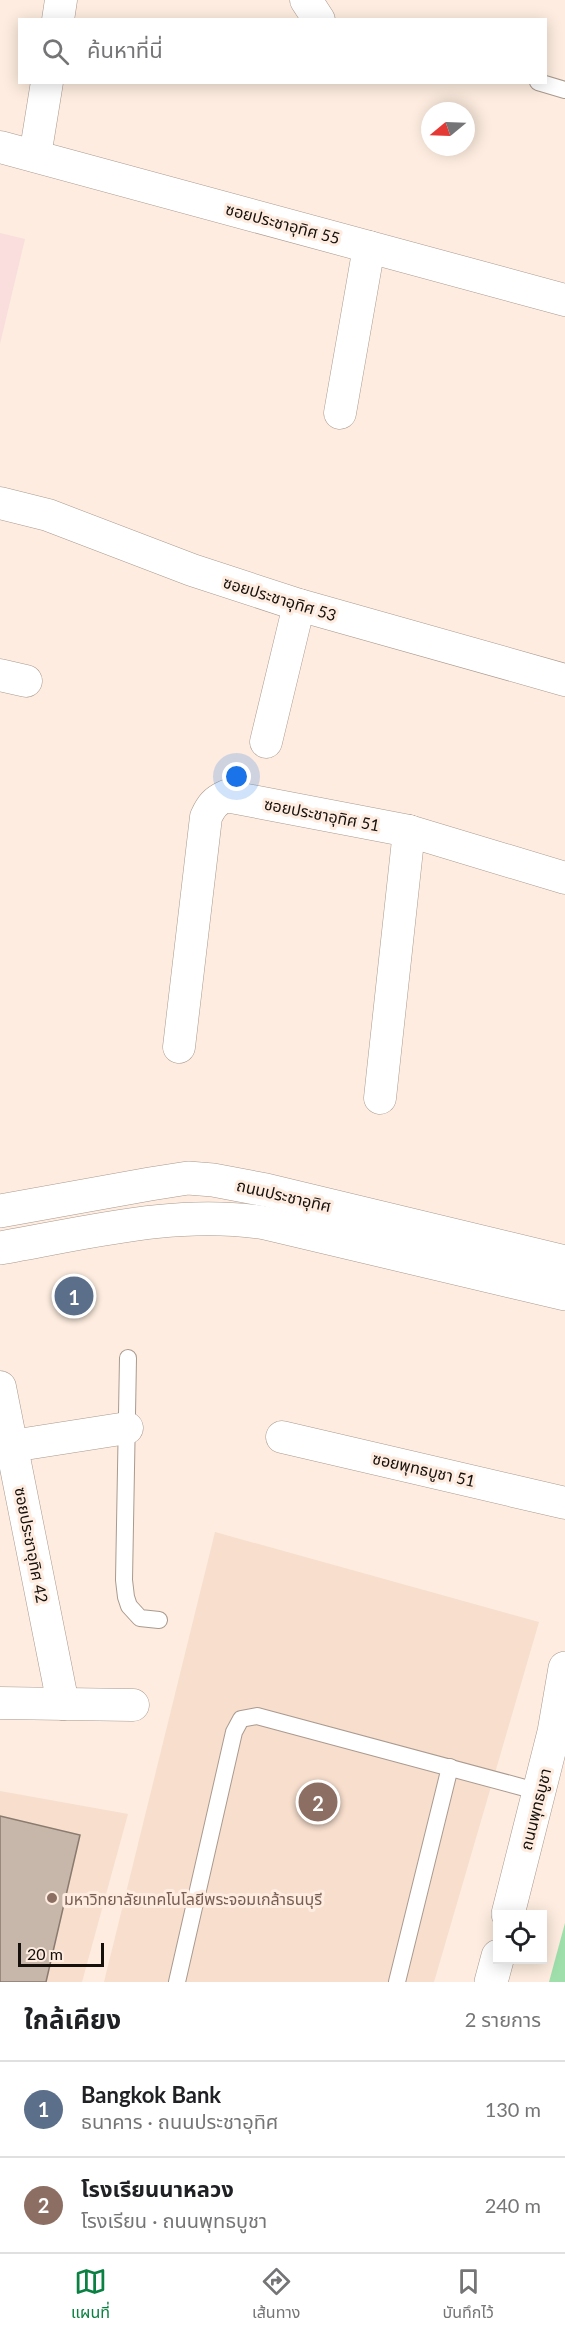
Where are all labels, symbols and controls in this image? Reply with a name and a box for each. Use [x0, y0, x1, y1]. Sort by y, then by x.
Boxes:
search box [18, 18, 547, 84]
icon: search [39, 35, 72, 68]
text: ค้นหาที่นี่ [87, 36, 163, 63]
north arrow [421, 102, 475, 156]
street label: ซอยประชาอุทิศ 55 [224, 199, 342, 248]
street label: ซอยประชาอุทิศ 53 [221, 572, 339, 625]
your location [222, 762, 251, 791]
street label: ซอยประชาอุทิศ 51 [262, 793, 381, 836]
street label: ถนนประชาอุทิศ [235, 1175, 333, 1216]
pin: 1 [54, 1274, 94, 1318]
street label: ซอยพุทธบูชา 51 [371, 1448, 477, 1491]
street label: ซอยประชาอุทิศ 42 [10, 1486, 53, 1605]
street label: ถนนพุทธบูชา [516, 1766, 555, 1852]
pin: 2 [298, 1780, 338, 1824]
place label: มหาวิทยาลัยเทคโนโลยีพระจอมเกล้าธนบุรี [64, 1889, 322, 1909]
marker: มหาวิทยาลัยเทคโนโลยีพระจอมเกล้าธนบุรี [45, 1891, 59, 1905]
map controls [493, 1910, 547, 1964]
button: locate [493, 1910, 547, 1964]
scale bar [18, 1940, 104, 1968]
text: 20 m [27, 1944, 63, 1963]
text: ใกล้เคียง [24, 2003, 121, 2035]
text: 2 รายการ [465, 2007, 541, 2031]
text: Bangkok Bank [81, 2081, 221, 2108]
text: 1 [38, 2097, 49, 2121]
text: 130 m [485, 2097, 541, 2121]
text: ธนาคาร · ถนนประชาอุทิศ [81, 2109, 278, 2133]
text: โรงเรียนนาหลวง [81, 2175, 234, 2202]
text: 2 [38, 2193, 49, 2217]
text: 240 m [485, 2193, 541, 2217]
text: โรงเรียน · ถนนพุทธบูชา [81, 2208, 267, 2232]
tab: แผนที่ [71, 2265, 110, 2325]
tab: เส้นทาง [252, 2265, 300, 2325]
tab: บันทึกไว้ [443, 2265, 494, 2325]

